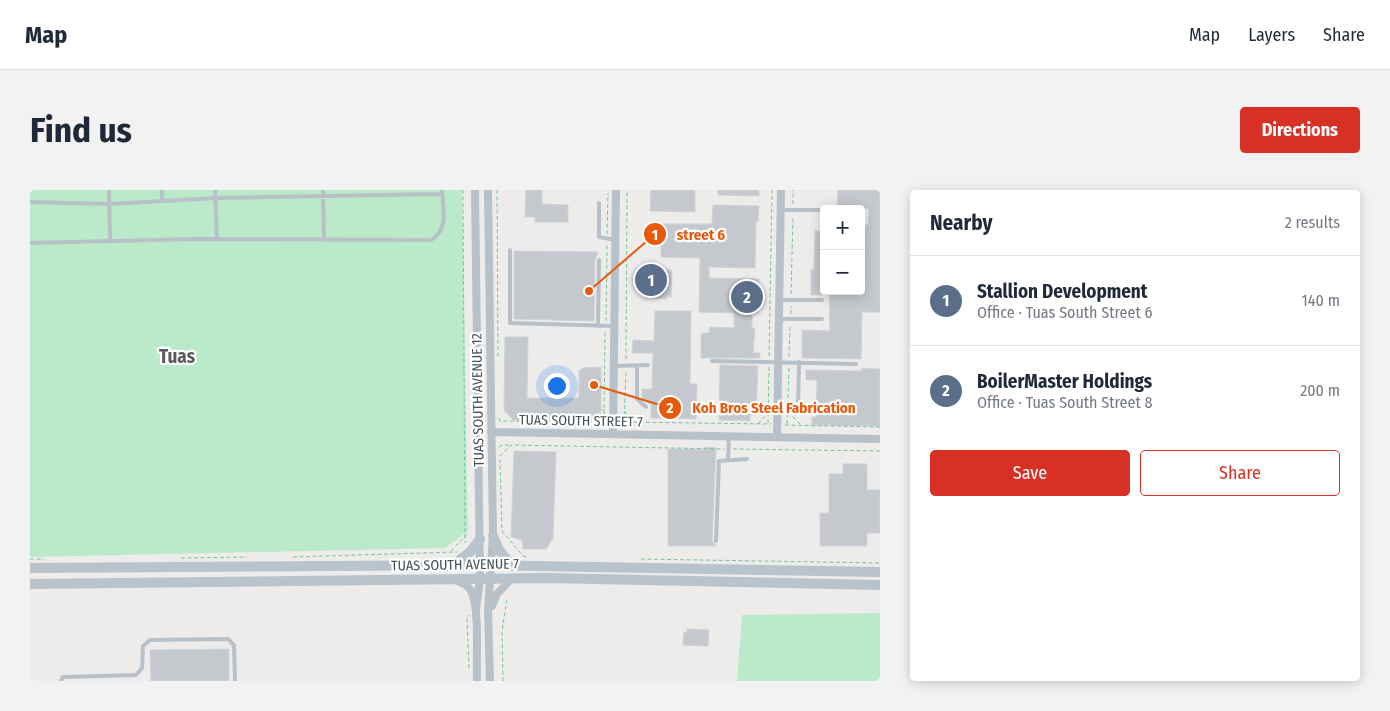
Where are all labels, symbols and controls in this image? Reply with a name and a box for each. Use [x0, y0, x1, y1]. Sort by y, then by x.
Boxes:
text: Map [25, 21, 67, 49]
text: Map [1189, 24, 1220, 46]
text: Layers [1248, 24, 1295, 46]
text: Share [1323, 24, 1365, 46]
button: Directions [1240, 107, 1360, 153]
text: Find us [30, 109, 132, 151]
map controls [820, 205, 865, 295]
button: + [820, 205, 865, 250]
text: Nearby [930, 210, 992, 236]
text: 2 results [1285, 213, 1340, 232]
callout: street 6 [642, 219, 735, 249]
text: 1 [652, 226, 658, 244]
text: street 6 [677, 226, 725, 244]
button: − [820, 250, 865, 295]
pin: 1 [635, 261, 667, 299]
pin: 2 [731, 278, 763, 316]
text: Stallion Development [977, 280, 1148, 303]
text: 1 [943, 291, 949, 310]
text: 140 m [1302, 291, 1340, 310]
text: Office · Tuas South Street 6 [977, 303, 1152, 322]
street label: TUAS SOUTH AVENUE 12 [468, 333, 488, 467]
district label: Tuas [159, 345, 196, 368]
text: BoilerMaster Holdings [977, 370, 1152, 393]
your location [544, 373, 570, 399]
text: 2 [942, 381, 950, 400]
text: 200 m [1300, 381, 1340, 400]
callout: Koh Bros Steel Fabrication [657, 393, 865, 423]
text: Office · Tuas South Street 8 [977, 393, 1152, 412]
text: 2 [666, 399, 674, 417]
text: Koh Bros Steel Fabrication [692, 399, 856, 417]
street label: TUAS SOUTH STREET 7 [519, 411, 643, 431]
button: Save [930, 450, 1130, 496]
button: Share [1140, 450, 1340, 496]
street label: TUAS SOUTH AVENUE 7 [391, 555, 519, 575]

